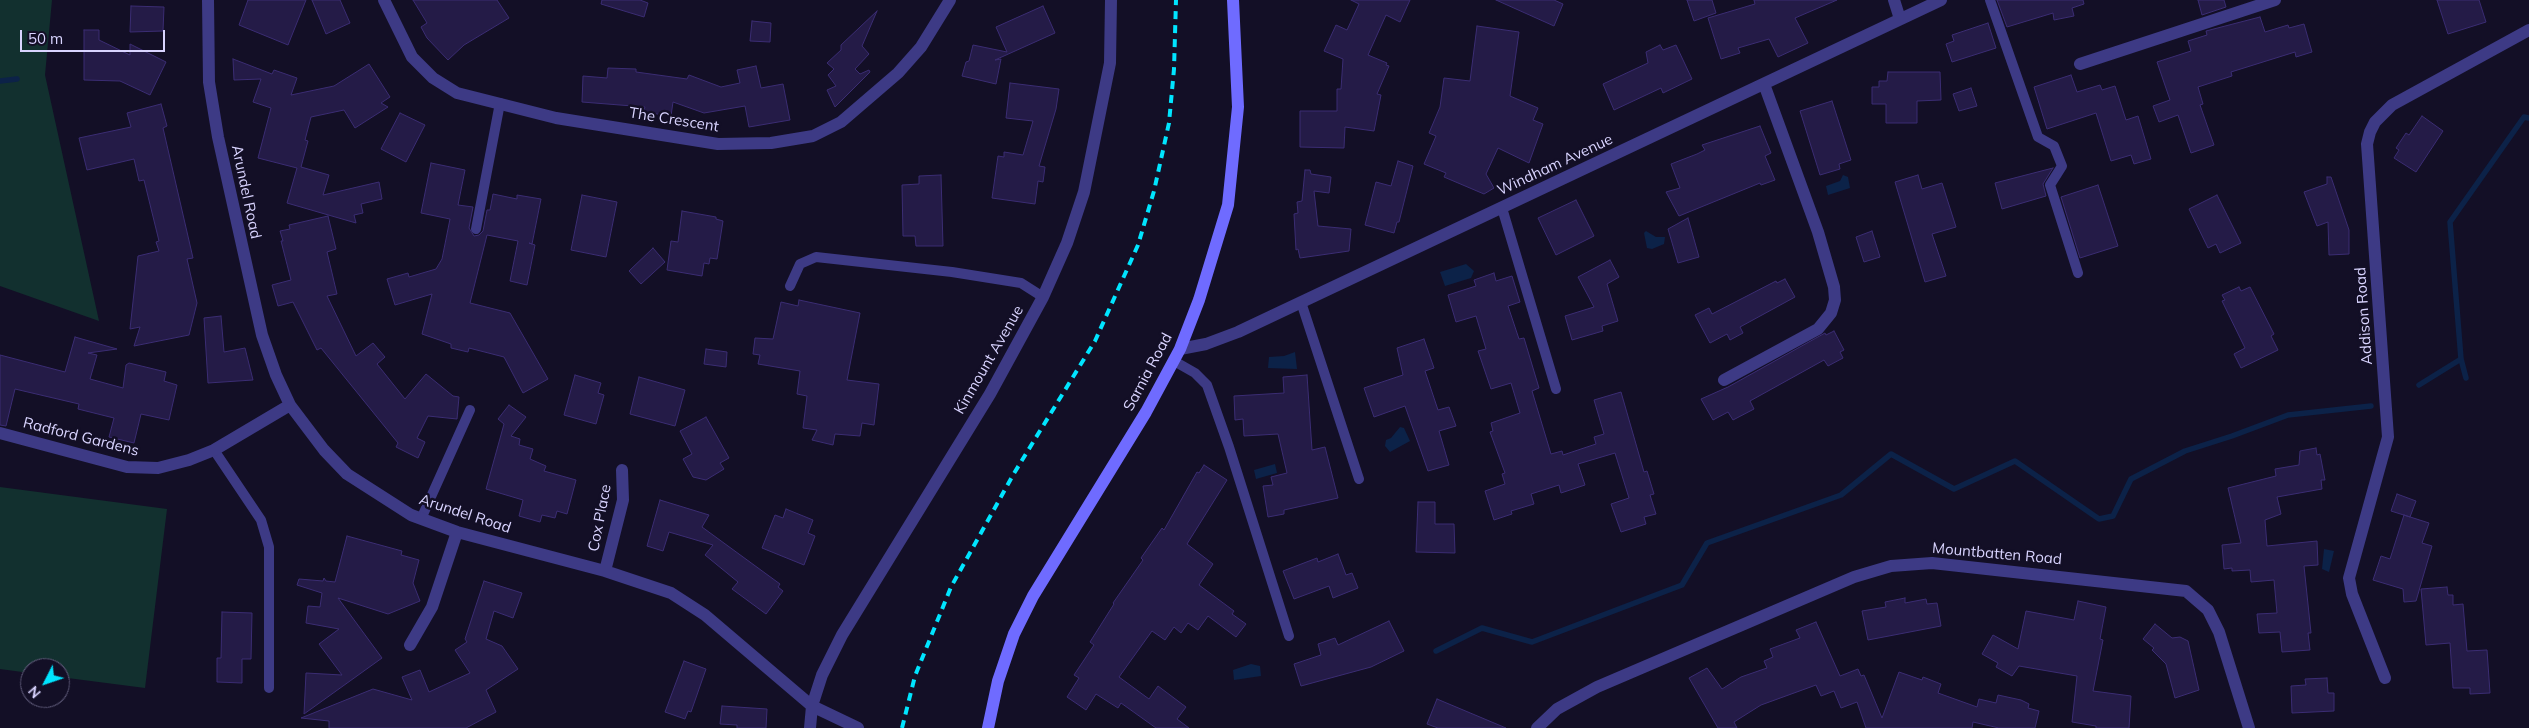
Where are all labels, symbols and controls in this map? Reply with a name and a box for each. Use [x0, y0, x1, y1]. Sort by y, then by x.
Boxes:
scale bar [22, 20, 168, 52]
text: 50 m [28, 29, 63, 48]
street label: The Crescent [628, 104, 720, 136]
street label: Windham Avenue [1494, 130, 1616, 200]
street label: Arundel Road [227, 144, 265, 240]
street label: Addison Road [2352, 266, 2376, 366]
street label: Kinmount Avenue [951, 302, 1027, 418]
street label: Sarnia Road [1120, 330, 1176, 414]
street label: Radford Gardens [21, 414, 141, 460]
street label: Cox Place [585, 483, 615, 553]
street label: Arundel Road [417, 491, 513, 537]
street label: Mountbatten Road [1931, 539, 2063, 569]
north arrow [20, 658, 70, 708]
text: N [24, 682, 45, 702]

